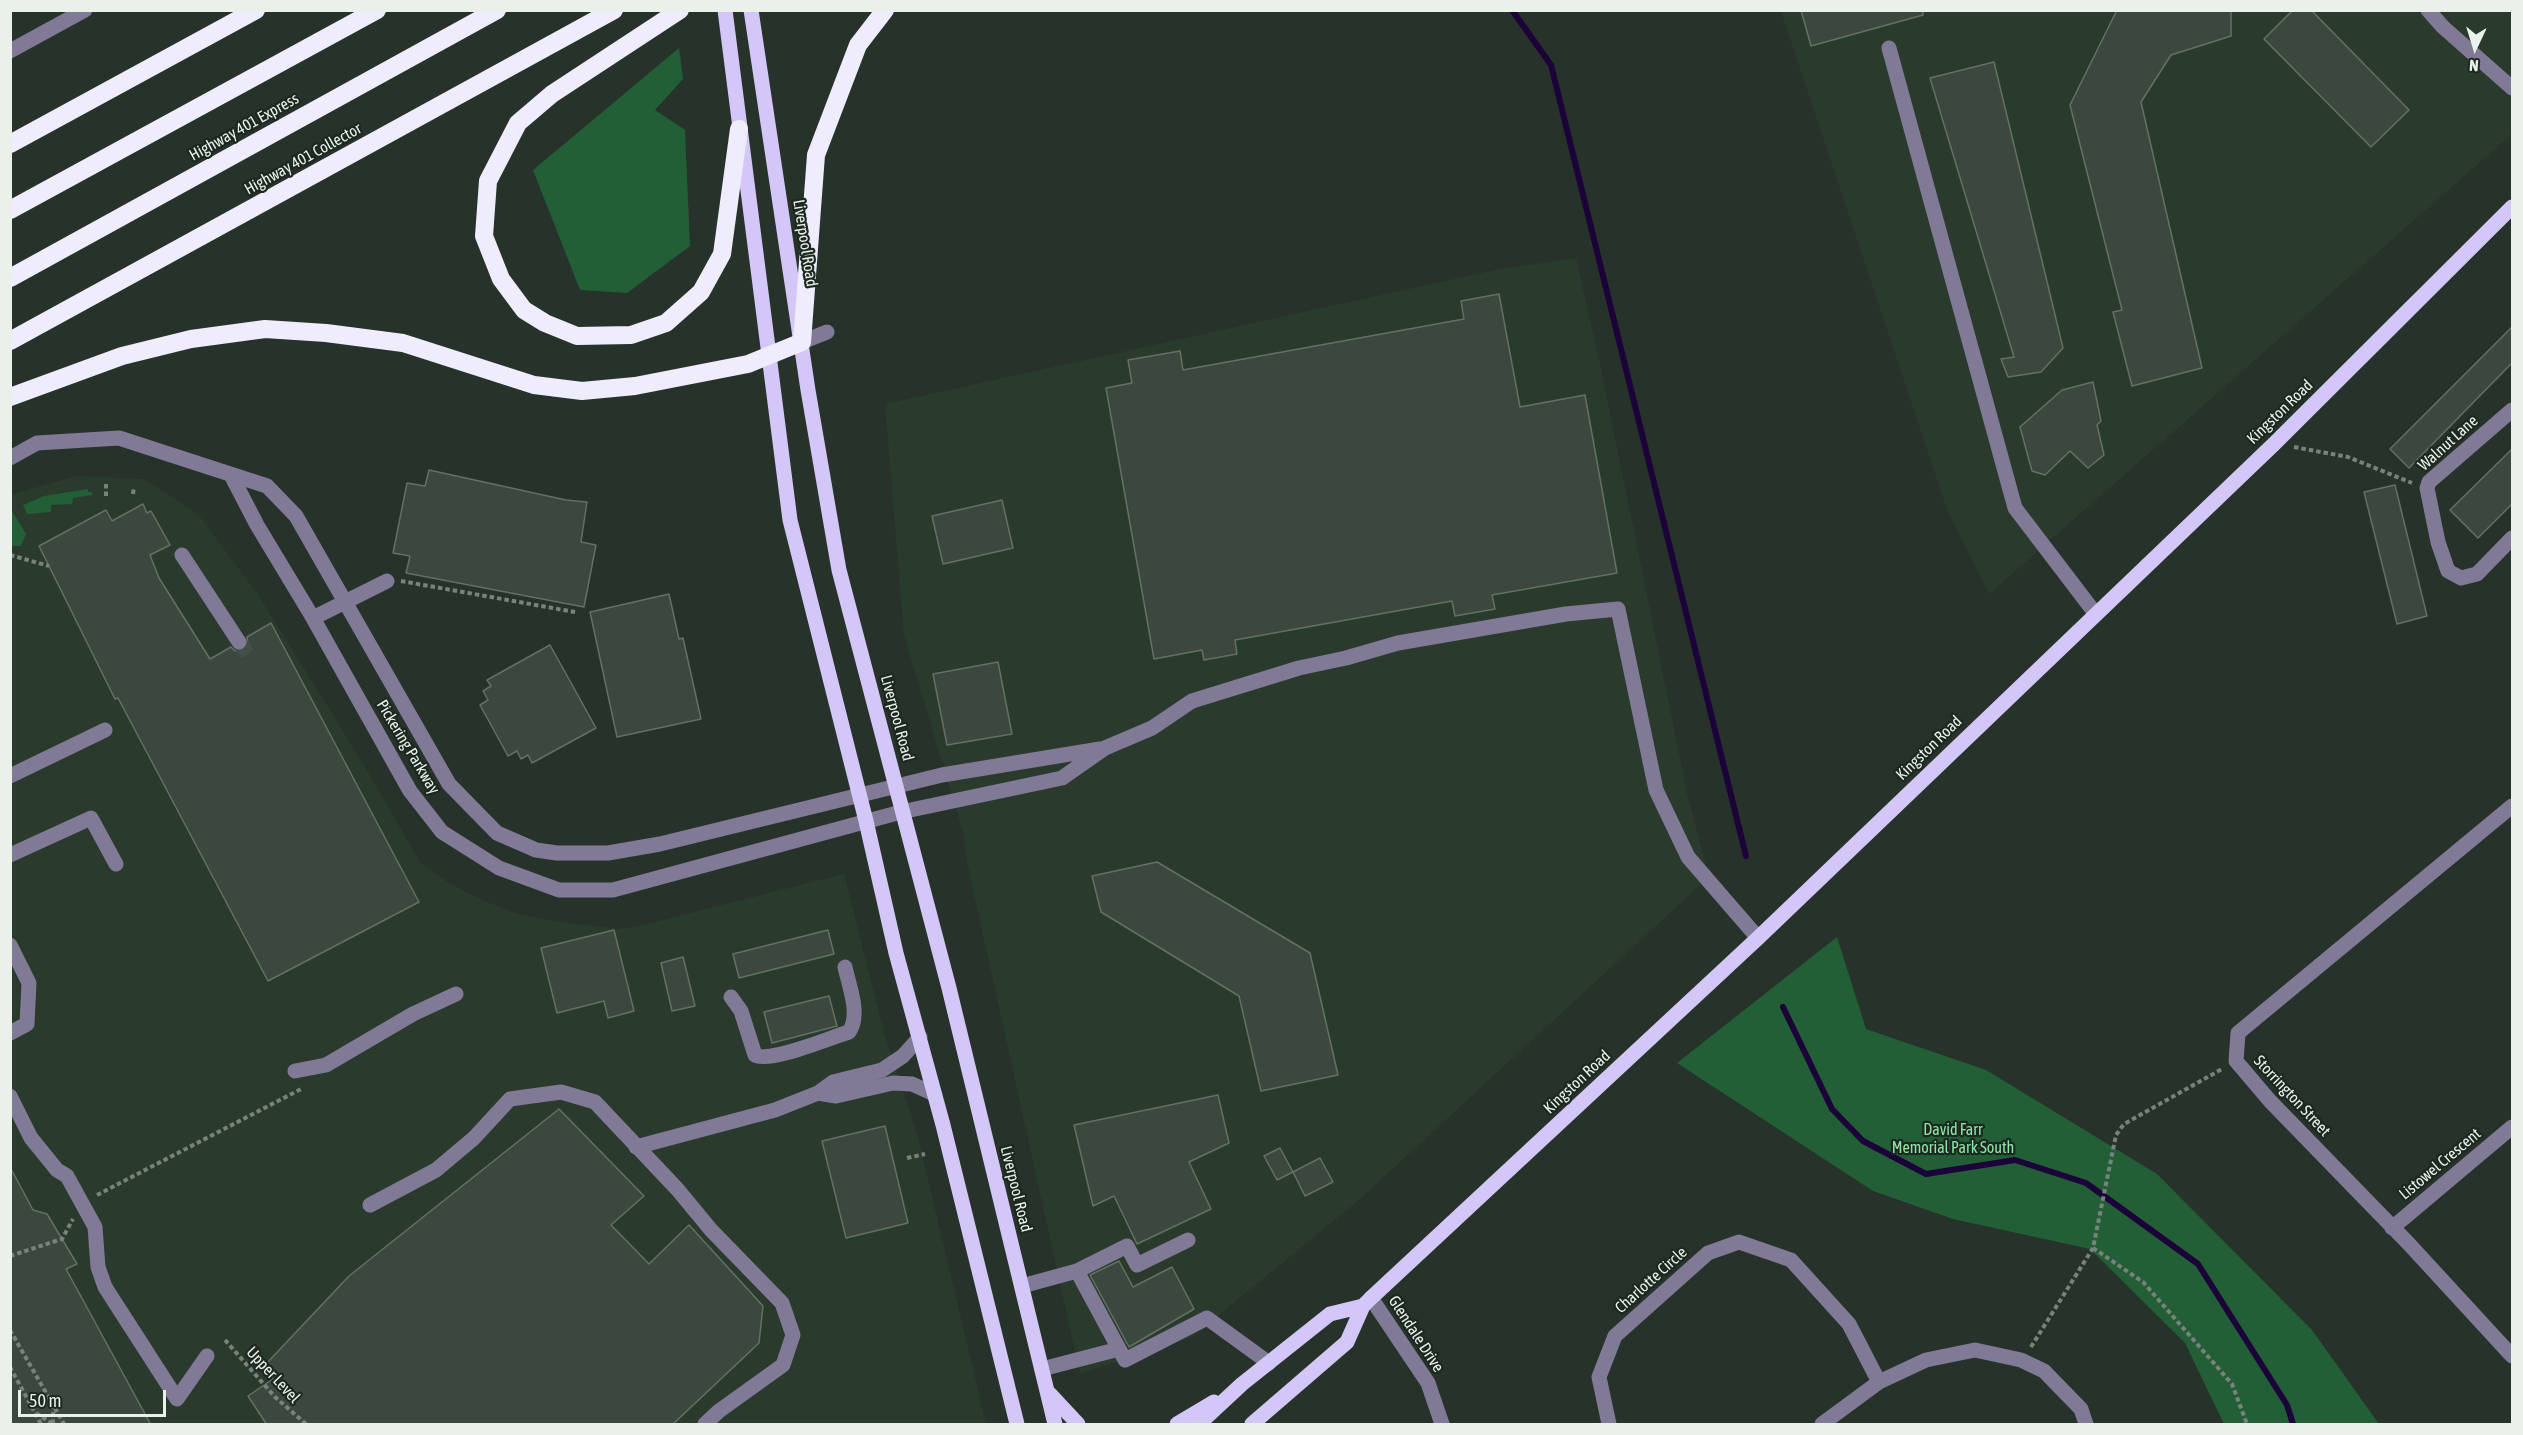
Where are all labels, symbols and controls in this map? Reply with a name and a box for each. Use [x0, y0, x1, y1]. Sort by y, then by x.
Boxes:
north arrow [2445, 18, 2505, 78]
text: N [2468, 57, 2479, 75]
street label: Highway 401 Express [186, 89, 302, 165]
street label: Highway 401 Collector [241, 119, 365, 199]
street label: Liverpool Road [789, 198, 821, 288]
street label: Kingston Road [2243, 376, 2317, 448]
street label: Walnut Lane [2414, 411, 2482, 475]
street label: Liverpool Road [876, 673, 918, 763]
street label: Pickering Parkway [372, 696, 444, 798]
street label: Kingston Road [1892, 712, 1966, 784]
street label: Kingston Road [1540, 1046, 1614, 1118]
street label: Storrington Street [2250, 1052, 2334, 1140]
park label: David Farr Memorial Park South [1892, 1120, 2014, 1158]
street label: Listowel Crescent [2395, 1124, 2485, 1204]
street label: Liverpool Road [996, 1144, 1036, 1234]
street label: Charlotte Circle [1611, 1243, 1691, 1317]
street label: Glendale Drive [1384, 1292, 1448, 1376]
street label: Upper Level [242, 1343, 304, 1407]
scale bar [21, 1378, 170, 1416]
text: 50 m [29, 1390, 61, 1411]

